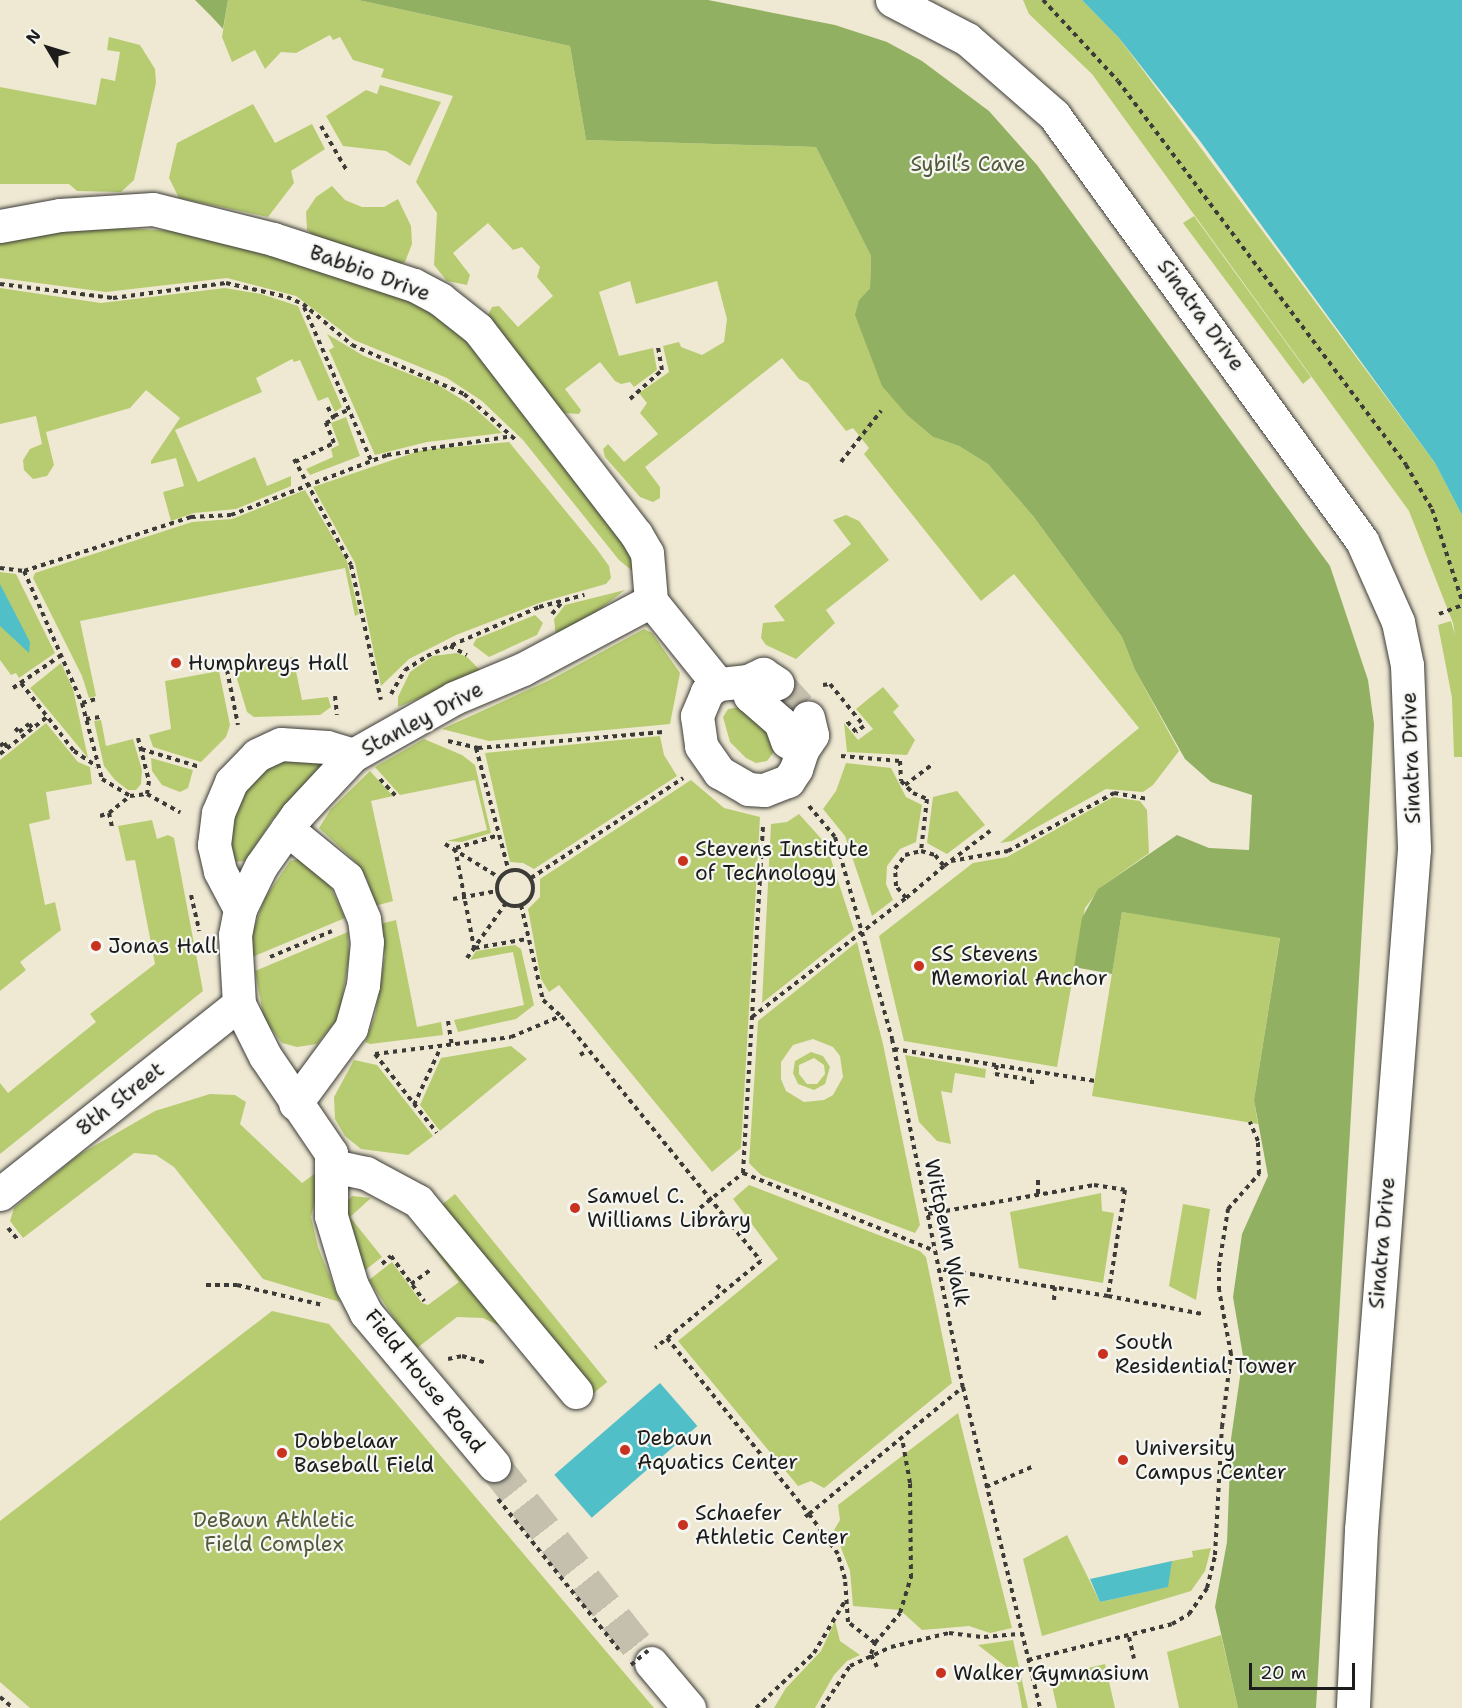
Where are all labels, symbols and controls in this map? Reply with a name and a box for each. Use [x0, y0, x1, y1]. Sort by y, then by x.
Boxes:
north arrow [18, 18, 78, 78]
text: N [21, 25, 46, 48]
park label: Sybil’s Cave [910, 151, 1026, 177]
street label: Babbio Drive [306, 240, 434, 306]
street label: Sinatra Drive [1152, 254, 1250, 376]
place label: Humphreys Hall [188, 650, 348, 676]
marker: Humphreys Hall [169, 656, 183, 670]
street label: Stanley Drive [357, 676, 487, 762]
street label: Sinatra Drive [1396, 692, 1426, 824]
place label: Stevens Institute of Technology [695, 836, 869, 886]
marker: Stevens Institute of Technology [676, 854, 690, 868]
place label: Jonas Hall [108, 933, 217, 959]
marker: Jonas Hall [89, 939, 103, 953]
place label: SS Stevens Memorial Anchor [931, 941, 1108, 991]
marker: SS Stevens Memorial Anchor [912, 959, 926, 973]
street label: 8th Street [71, 1057, 169, 1141]
street label: Wittpenn Walk [919, 1157, 975, 1309]
street label: Sinatra Drive [1364, 1176, 1400, 1310]
place label: Samuel C. Williams Library [587, 1183, 751, 1233]
marker: Samuel C. Williams Library [568, 1201, 582, 1215]
street label: Field House Road [360, 1304, 490, 1458]
place label: South Residential Tower [1115, 1329, 1297, 1379]
marker: South Residential Tower [1096, 1347, 1110, 1361]
place label: Debaun Aquatics Center [637, 1425, 798, 1475]
place label: Dobbelaar Baseball Field [294, 1428, 434, 1478]
place label: University Campus Center [1135, 1435, 1287, 1485]
marker: Debaun Aquatics Center [618, 1443, 632, 1457]
marker: Dobbelaar Baseball Field [275, 1446, 289, 1460]
marker: University Campus Center [1116, 1453, 1130, 1467]
place label: Schaefer Athletic Center [695, 1500, 849, 1550]
park label: DeBaun Athletic Field Complex [193, 1507, 355, 1557]
marker: Schaefer Athletic Center [676, 1518, 690, 1532]
scale bar [1252, 1651, 1358, 1689]
place label: Walker Gymnasium [953, 1660, 1149, 1686]
text: 20 m [1260, 1661, 1306, 1685]
marker: Walker Gymnasium [934, 1666, 948, 1680]

